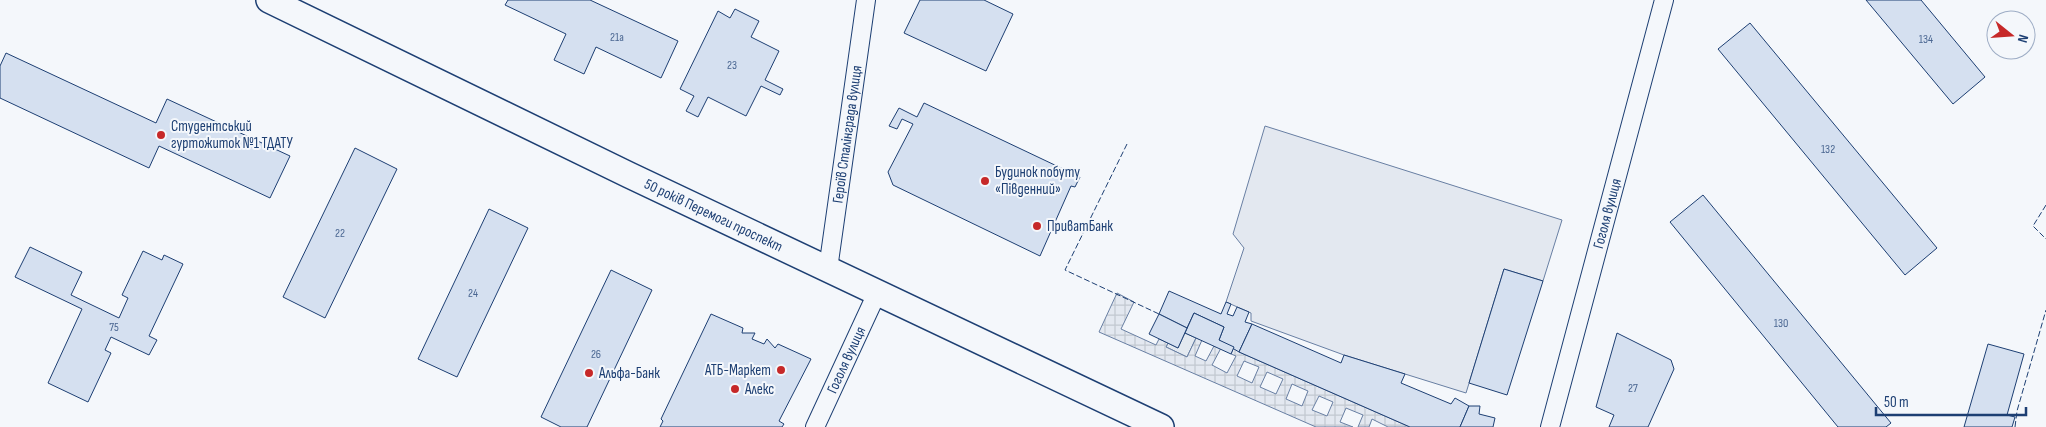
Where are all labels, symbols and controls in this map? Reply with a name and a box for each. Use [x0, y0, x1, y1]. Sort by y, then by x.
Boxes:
north arrow [1986, 10, 2036, 60]
house number: 21а [610, 30, 624, 45]
house number: 134 [1919, 32, 1933, 47]
text: N [2014, 33, 2032, 45]
house number: 23 [727, 58, 737, 73]
street label: Героїв Сталінграда вулиця [828, 64, 867, 205]
place label: Студентський гуртожиток №1 ТДАТУ [171, 117, 293, 153]
marker: Студентський гуртожиток №1 ТДАТУ [155, 129, 167, 141]
house number: 132 [1821, 142, 1835, 157]
place label: Будинок побуту «Південний» [995, 163, 1080, 199]
street label: 50 років Перемоги проспект [641, 175, 786, 256]
marker: Будинок побуту «Південний» [979, 175, 991, 187]
street label: Гоголя вулиця [1589, 176, 1626, 251]
place label: ПриватБанк [1047, 217, 1113, 236]
marker: ПриватБанк [1031, 220, 1043, 232]
house number: 22 [335, 226, 345, 241]
house number: 24 [468, 286, 478, 301]
house number: 130 [1774, 316, 1788, 331]
house number: 75 [109, 320, 119, 335]
street label: Гоголя вулиця [823, 323, 870, 397]
house number: 26 [591, 347, 601, 362]
place label: АТБ-Маркет [704, 361, 771, 380]
place label: Альфа-Банк [598, 364, 660, 383]
marker: АТБ-Маркет [775, 364, 787, 376]
marker: Альфа-Банк [583, 367, 595, 379]
place label: Алекс [744, 380, 774, 399]
house number: 27 [1628, 381, 1638, 396]
marker: Алекс [729, 383, 741, 395]
scale bar [1876, 384, 2026, 416]
text: 50 m [1884, 393, 1909, 412]

